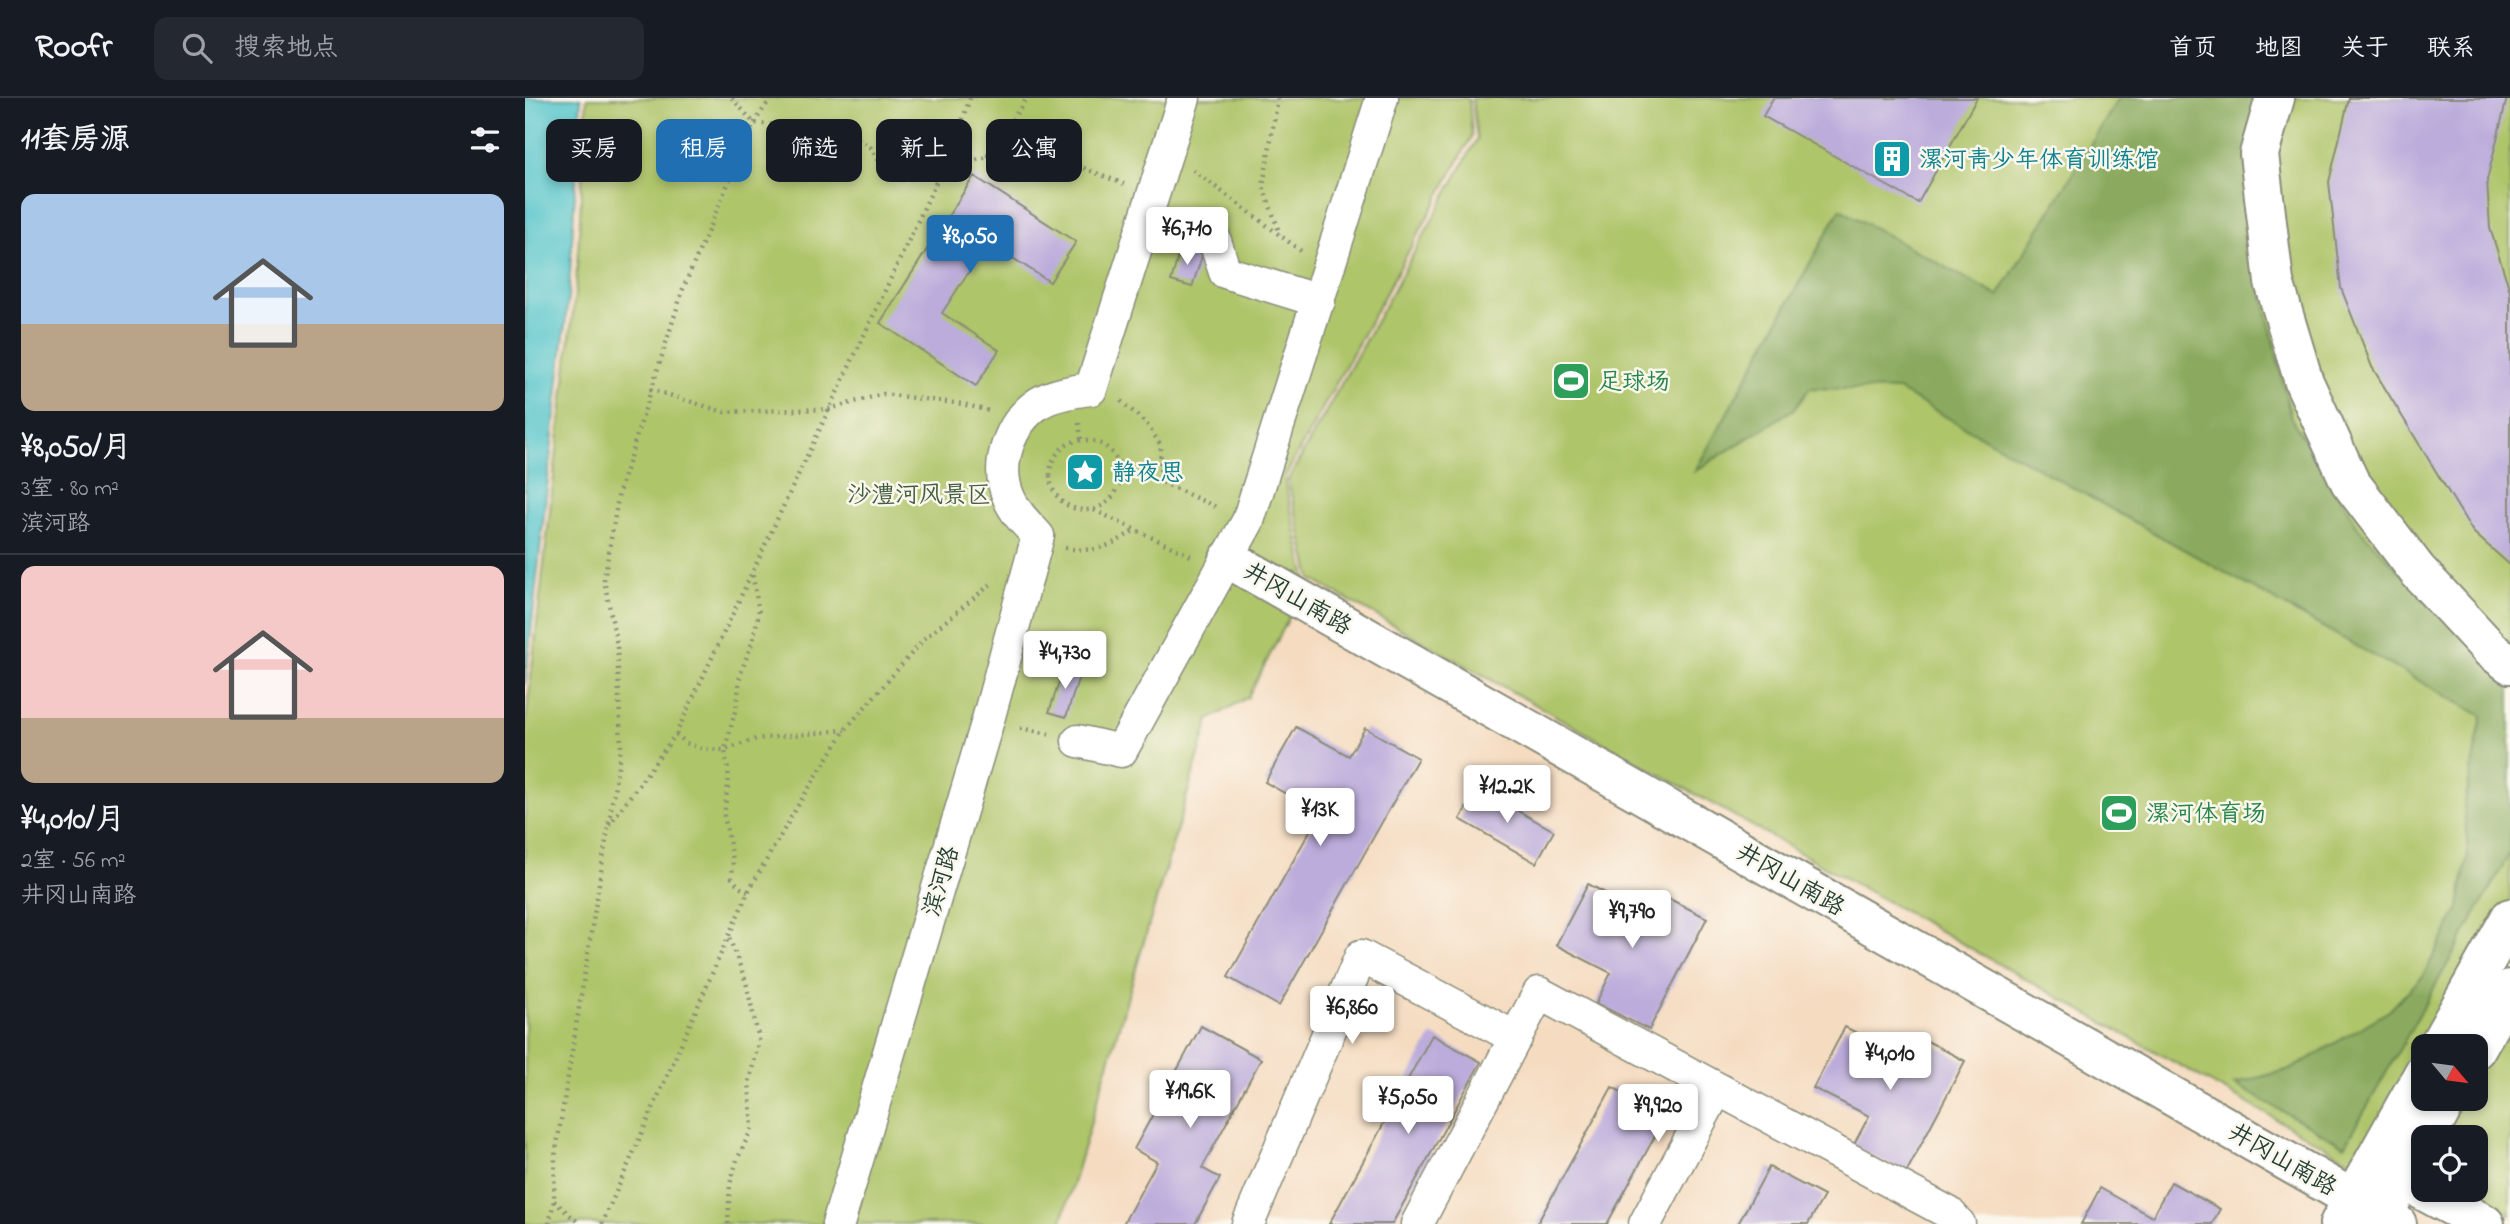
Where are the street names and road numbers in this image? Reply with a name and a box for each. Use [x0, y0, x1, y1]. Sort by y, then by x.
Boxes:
street label: 井冈山南路 [1236, 555, 1357, 645]
street label: 井冈山南路 [1729, 836, 1850, 926]
street label: 滨河路 [915, 842, 970, 921]
street label: 井冈山南路 [2221, 1116, 2342, 1206]

